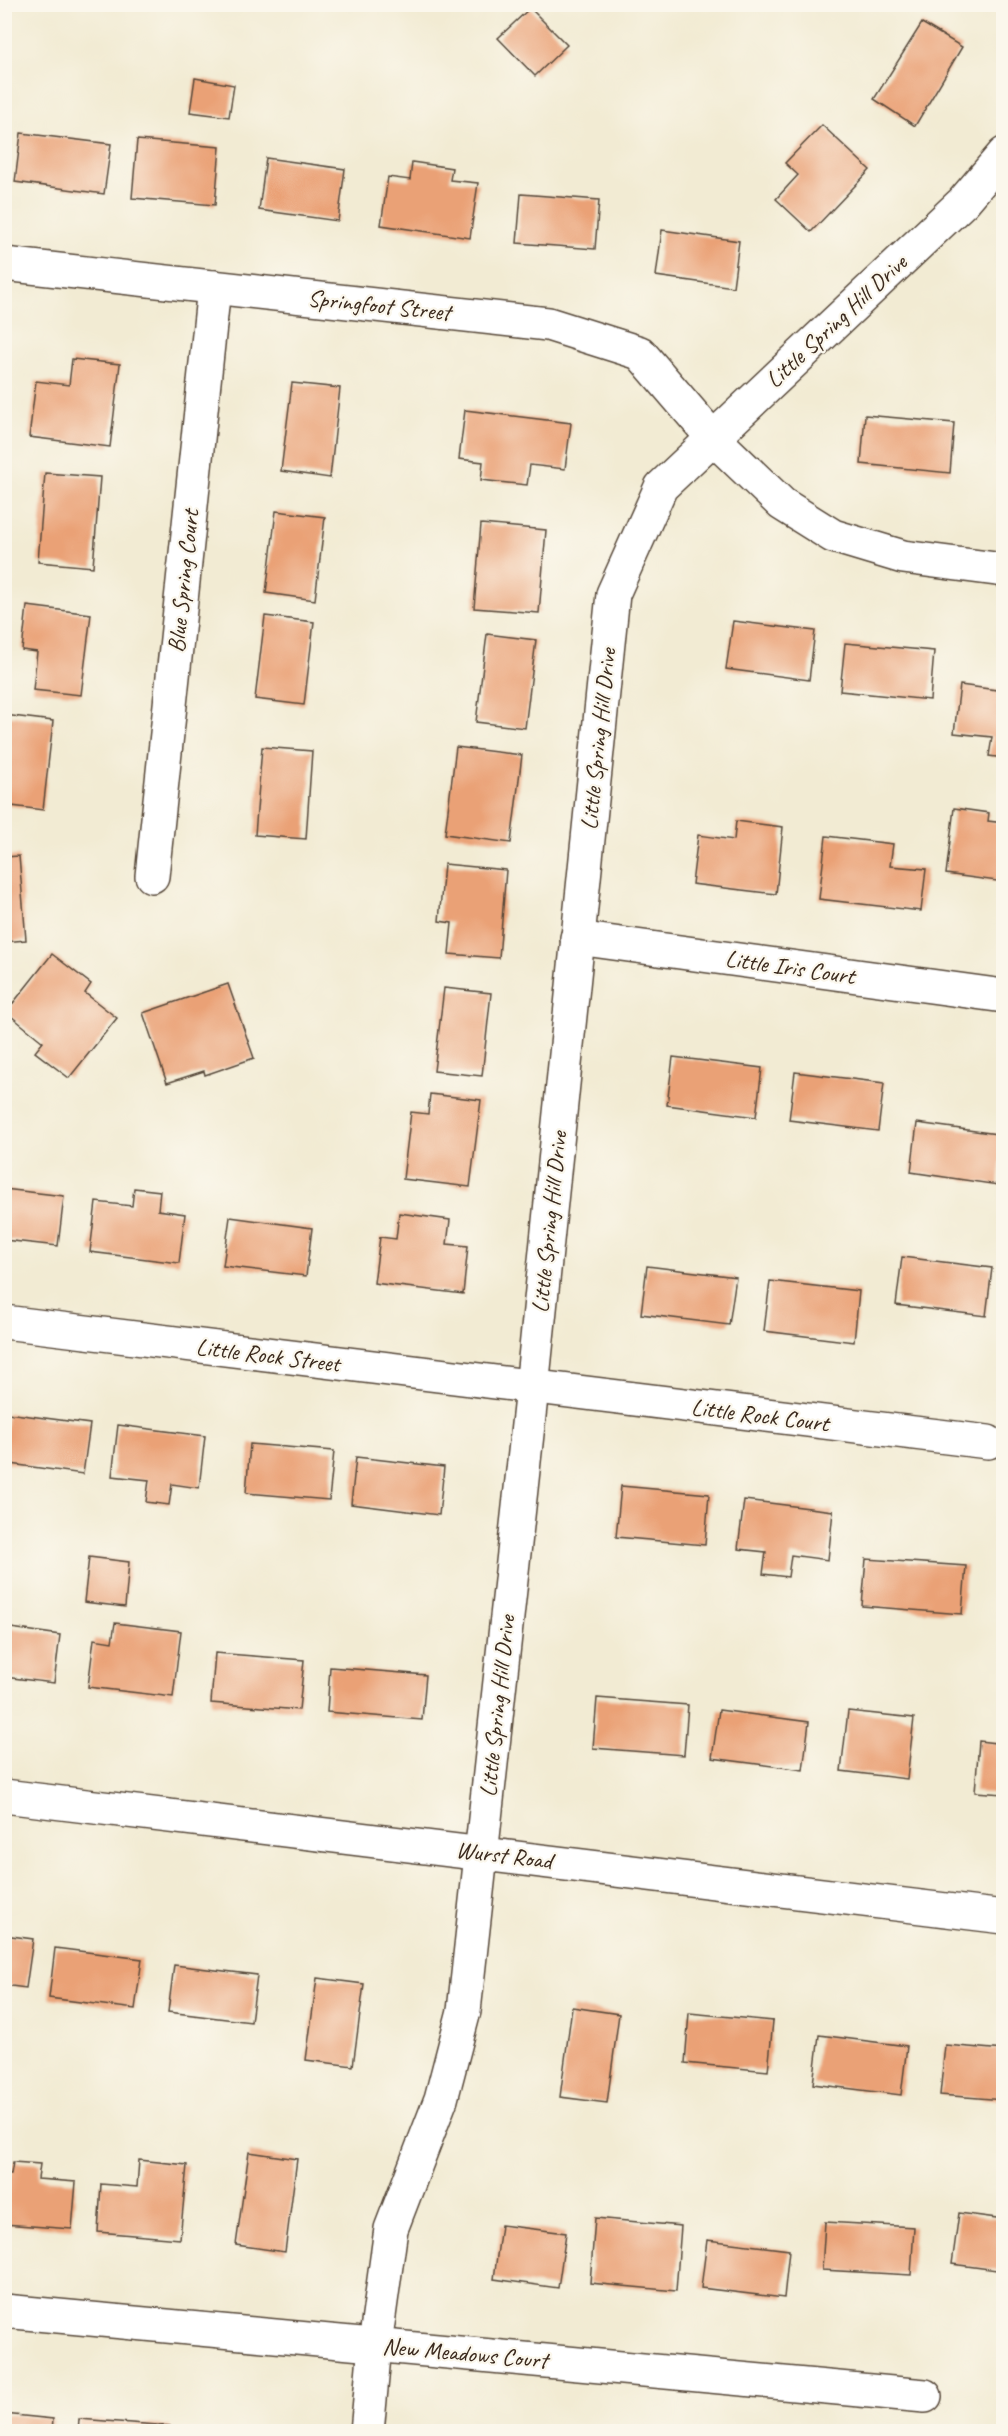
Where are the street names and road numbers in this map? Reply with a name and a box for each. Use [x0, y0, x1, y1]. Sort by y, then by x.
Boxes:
street label: Little Spring Hill Drive [759, 246, 915, 394]
street label: Springfoot Street [306, 283, 455, 328]
street label: Blue Spring Court [161, 506, 206, 654]
street label: Little Spring Hill Drive [574, 645, 623, 831]
street label: Little Iris Court [723, 943, 859, 991]
street label: Little Spring Hill Drive [525, 1128, 574, 1314]
street label: Little Rock Street [194, 1331, 344, 1379]
street label: Little Rock Court [690, 1392, 832, 1439]
street label: Little Spring Hill Drive [473, 1612, 522, 1798]
street label: Wurst Road [454, 1834, 557, 1876]
street label: New Meadows Court [381, 2331, 552, 2375]

